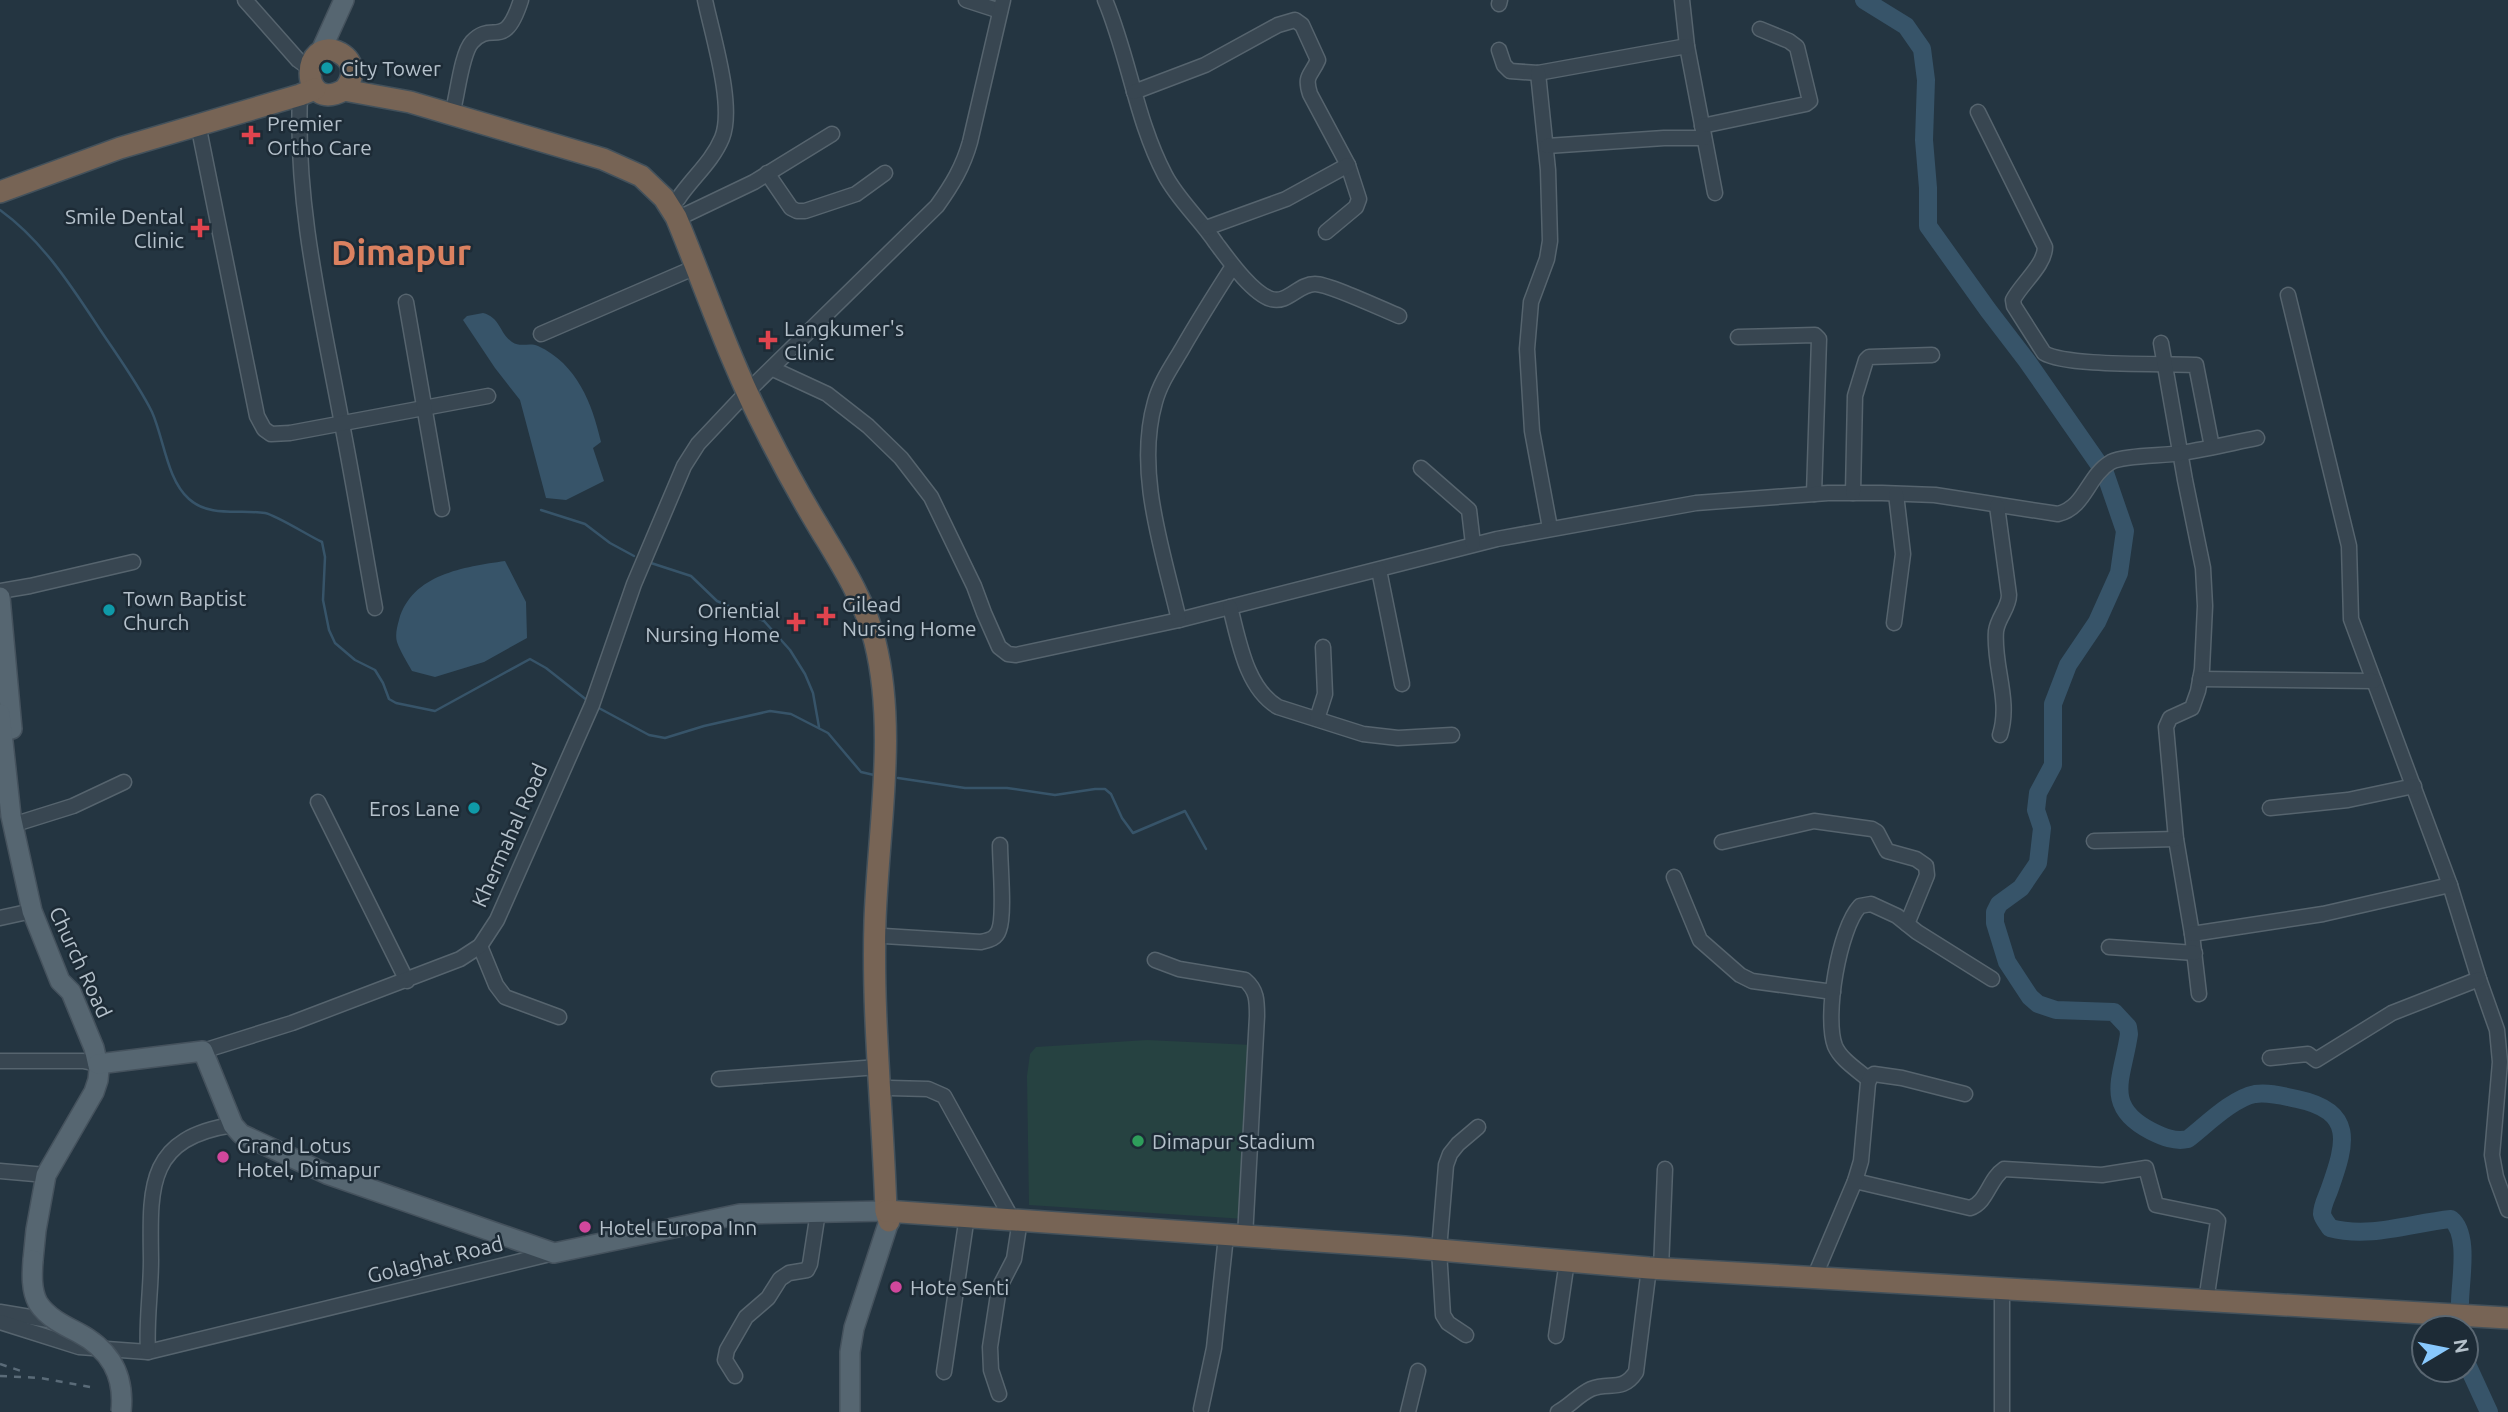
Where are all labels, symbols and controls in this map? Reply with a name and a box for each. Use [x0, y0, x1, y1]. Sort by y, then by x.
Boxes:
place label: City Tower [341, 56, 441, 80]
marker: City Tower [319, 60, 335, 76]
place label: Premier Ortho Care [267, 111, 372, 159]
marker: Premier Ortho Care [241, 125, 261, 145]
place label: Smile Dental Clinic [65, 204, 184, 252]
marker: Smile Dental Clinic [190, 218, 210, 238]
district label: Dimapur [331, 232, 472, 272]
place label: Langkumer's Clinic [784, 316, 904, 364]
marker: Langkumer's Clinic [758, 330, 778, 350]
place label: Town Baptist Church [123, 586, 246, 634]
place label: Gilead Nursing Home [842, 592, 977, 640]
place label: Oriential Nursing Home [645, 598, 780, 646]
marker: Town Baptist Church [101, 602, 117, 618]
marker: Gilead Nursing Home [816, 606, 836, 626]
marker: Oriential Nursing Home [786, 612, 806, 632]
street label: Khermahal Road [467, 759, 551, 911]
place label: Eros Lane [369, 796, 460, 820]
marker: Eros Lane [466, 800, 482, 816]
street label: Church Road [45, 903, 117, 1021]
place label: Dimapur Stadium [1152, 1129, 1315, 1153]
place label: Grand Lotus Hotel, Dimapur [237, 1133, 380, 1181]
marker: Dimapur Stadium [1130, 1133, 1146, 1149]
marker: Grand Lotus Hotel, Dimapur [215, 1149, 231, 1165]
place label: Hotel Europa Inn [599, 1215, 757, 1239]
marker: Hotel Europa Inn [577, 1219, 593, 1235]
street label: Golaghat Road [365, 1231, 505, 1287]
place label: Hote Senti [910, 1275, 1009, 1299]
marker: Hote Senti [888, 1279, 904, 1295]
north arrow [2410, 1314, 2480, 1384]
text: N [2450, 1337, 2474, 1355]

